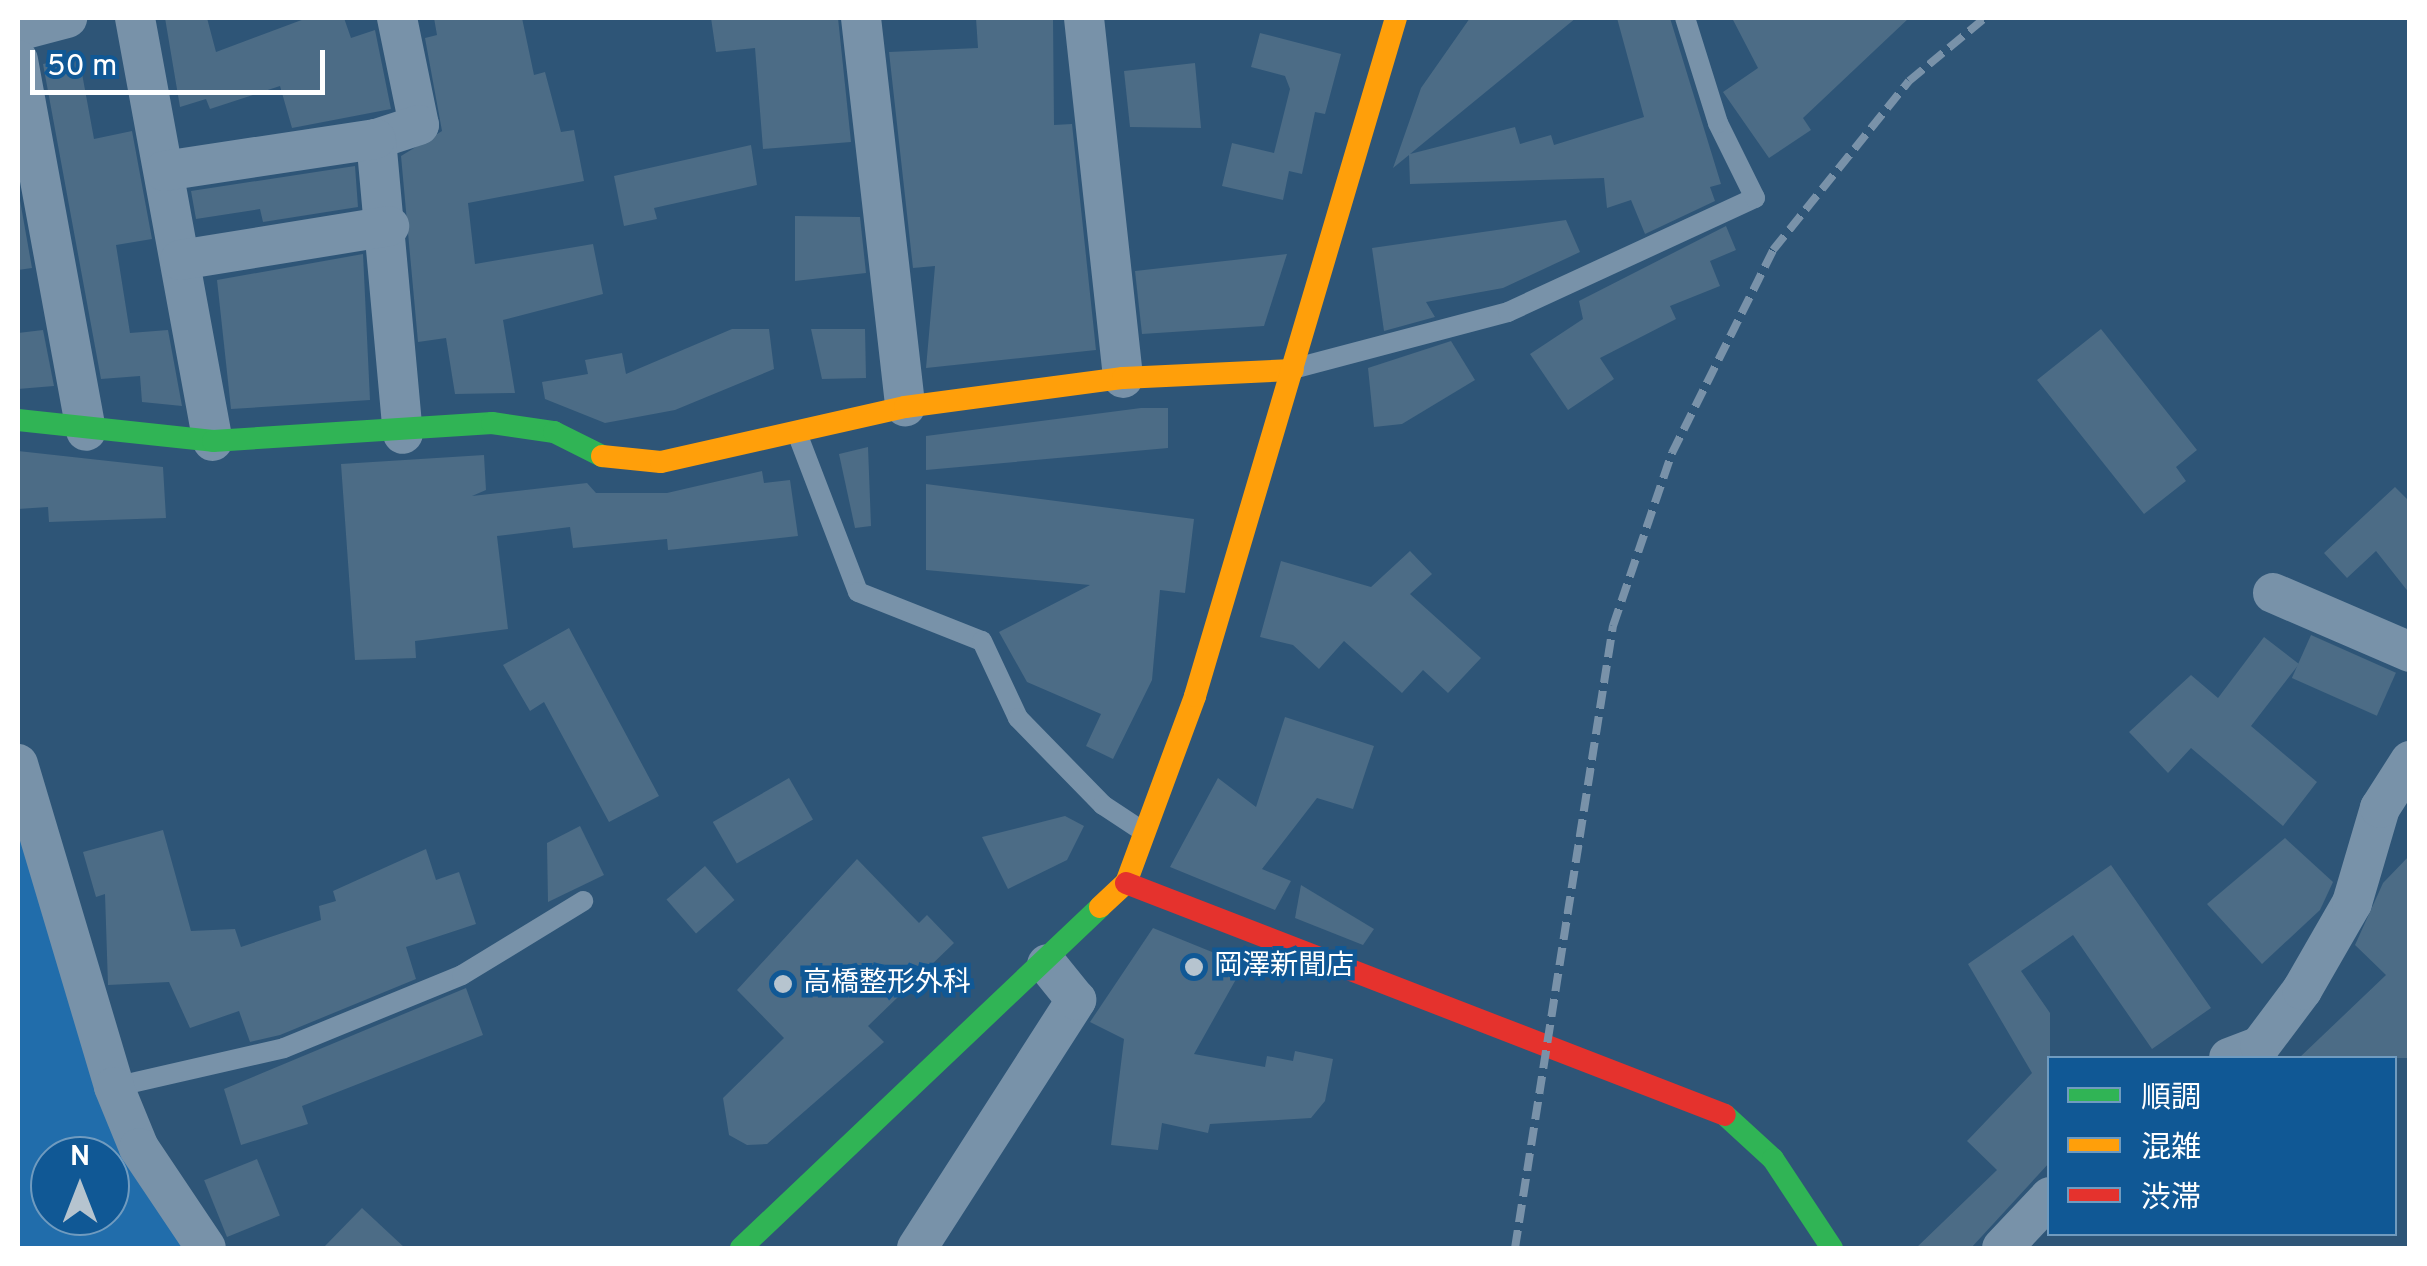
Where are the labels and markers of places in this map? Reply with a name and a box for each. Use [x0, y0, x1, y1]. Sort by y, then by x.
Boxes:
place label: 岡澤新聞店 [1214, 950, 1354, 984]
marker: 岡澤新聞店 [1183, 956, 1205, 978]
place label: 高橋整形外科 [803, 967, 971, 1001]
marker: 高橋整形外科 [772, 973, 794, 995]

